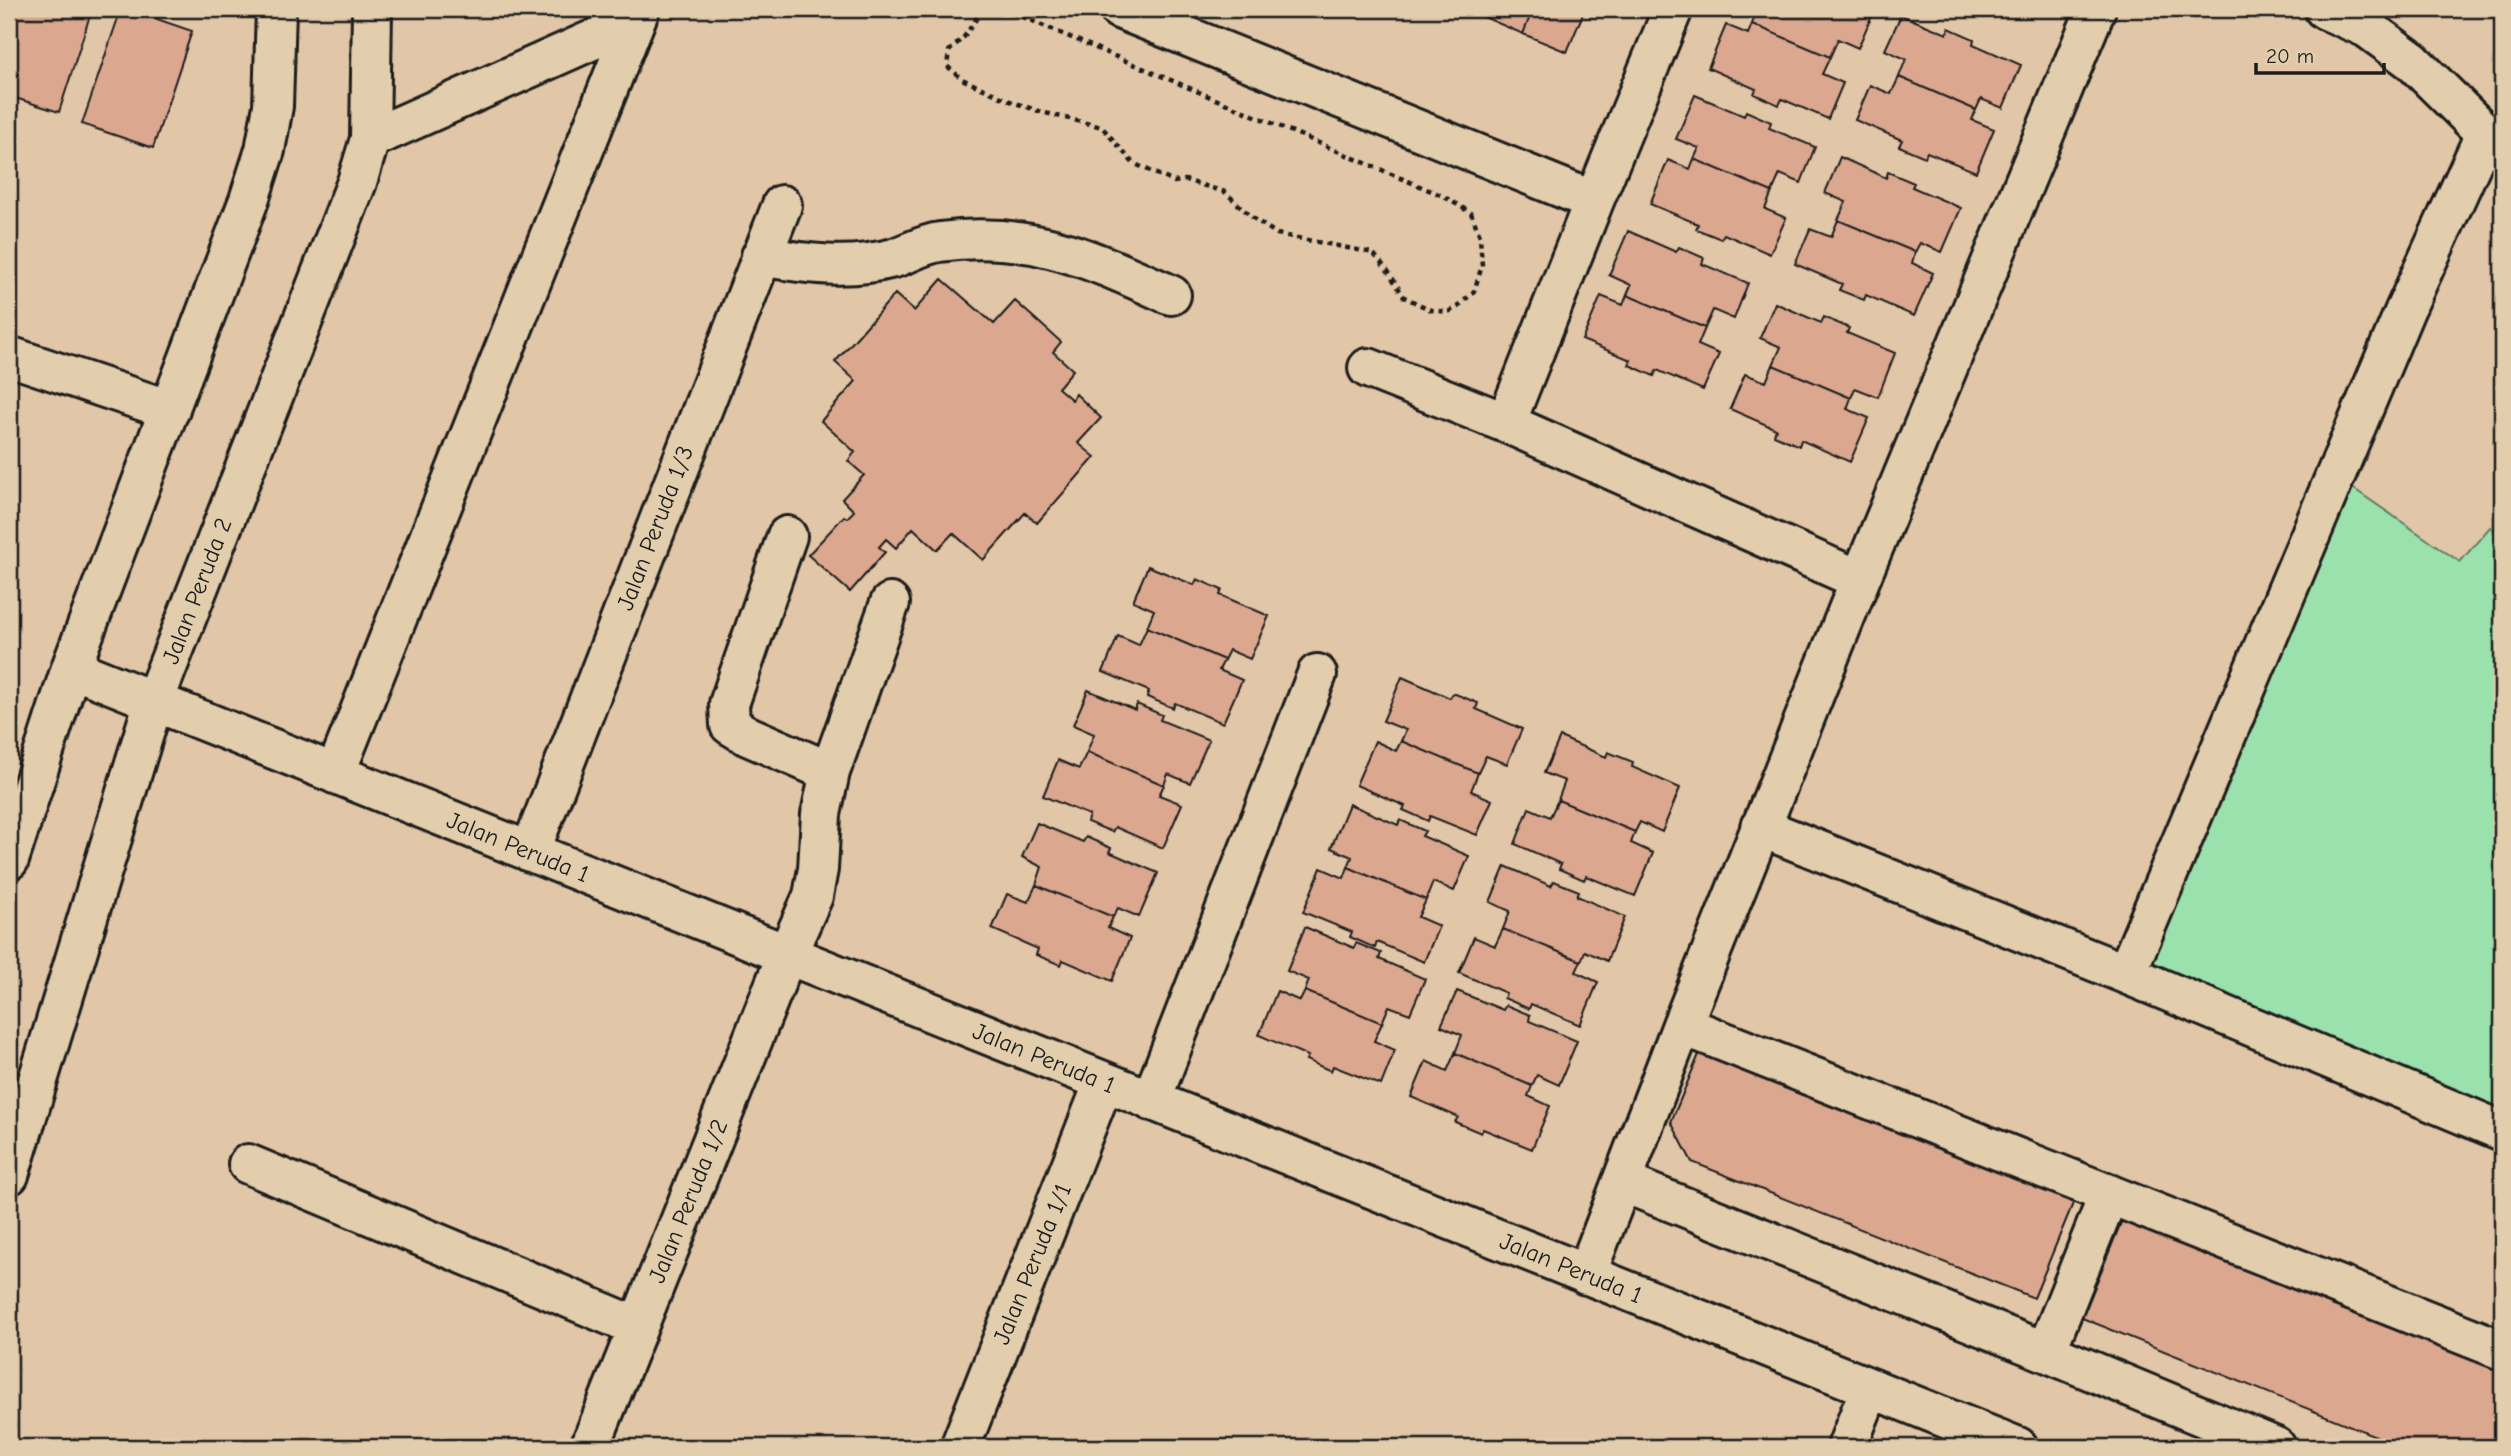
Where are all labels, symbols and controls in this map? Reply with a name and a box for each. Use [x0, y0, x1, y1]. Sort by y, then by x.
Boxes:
scale bar [2256, 32, 2383, 76]
text: 20 m [2266, 44, 2314, 68]
street label: Jalan Peruda 1/3 [611, 442, 699, 614]
street label: Jalan Peruda 2 [156, 514, 238, 668]
street label: Jalan Peruda 1 [443, 806, 593, 888]
street label: Jalan Peruda 1 [969, 1017, 1119, 1099]
street label: Jalan Peruda 1/2 [642, 1115, 734, 1287]
street label: Jalan Peruda 1/1 [987, 1179, 1077, 1349]
street label: Jalan Peruda 1 [1496, 1227, 1646, 1309]

